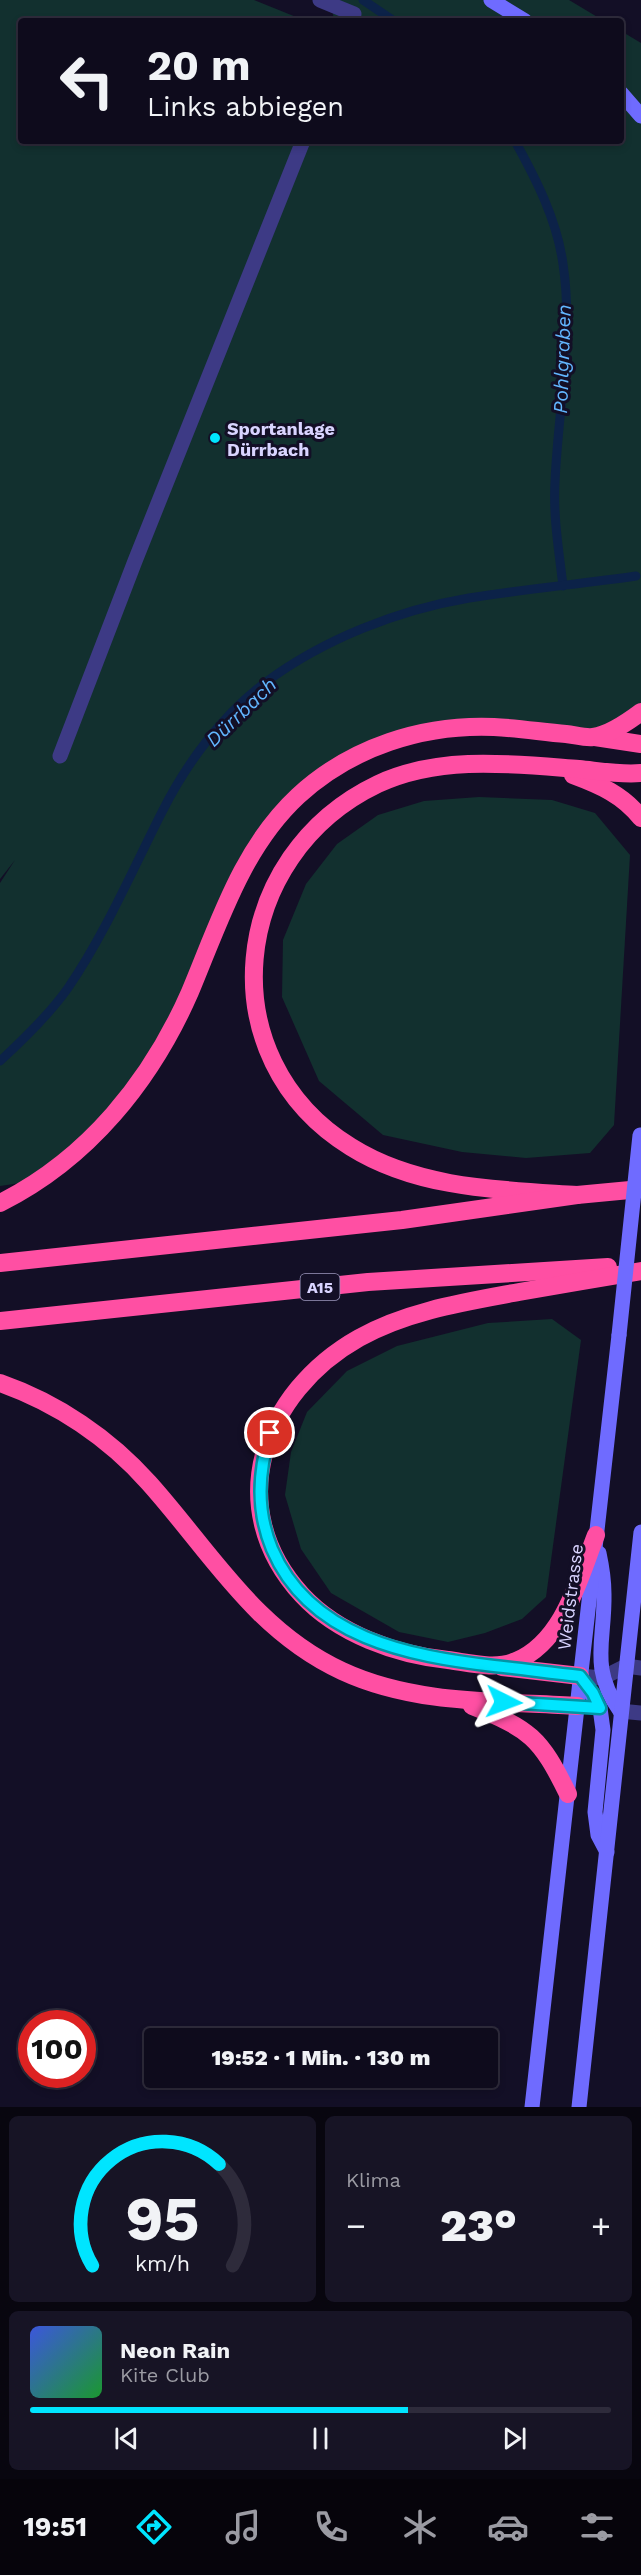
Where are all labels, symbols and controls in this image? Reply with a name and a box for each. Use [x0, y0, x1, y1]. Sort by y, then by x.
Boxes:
text: 20 m [147, 41, 251, 90]
icon: left [48, 42, 126, 120]
text: Links abbiegen [147, 91, 344, 123]
water label: Pohlgraben [548, 304, 576, 414]
place label: Sportanlage Dürrbach [227, 418, 335, 460]
marker: Sportanlage Dürrbach [208, 431, 222, 445]
water label: Dürrbach [201, 672, 281, 752]
road number: A15 [300, 1274, 340, 1300]
pin [244, 1407, 295, 1458]
icon: arrive [253, 1416, 286, 1449]
street label: Weidstrasse [553, 1543, 587, 1651]
position arrow [472, 1670, 536, 1734]
speed limit sign: 100 [18, 2010, 96, 2088]
text: 19:52 · 1 Min. · 130 m [212, 2045, 430, 2070]
text: Klima [346, 2168, 401, 2192]
text: 95 [125, 2182, 200, 2255]
text: 23° [440, 2199, 517, 2252]
text: − [346, 2206, 366, 2245]
text: + [591, 2206, 611, 2245]
text: km/h [135, 2251, 190, 2276]
text: Neon Rain [120, 2338, 230, 2363]
text: Kite Club [120, 2363, 210, 2387]
icon: previous [110, 2422, 143, 2455]
icon: pause [304, 2422, 337, 2455]
icon: next [498, 2422, 531, 2455]
icon: directions [133, 2506, 175, 2548]
icon: music [222, 2506, 264, 2548]
icon: phone [310, 2506, 352, 2548]
icon: climate [399, 2506, 441, 2548]
icon: car [487, 2506, 529, 2548]
icon: filters [576, 2506, 618, 2548]
text: 19:51 [23, 2511, 87, 2543]

